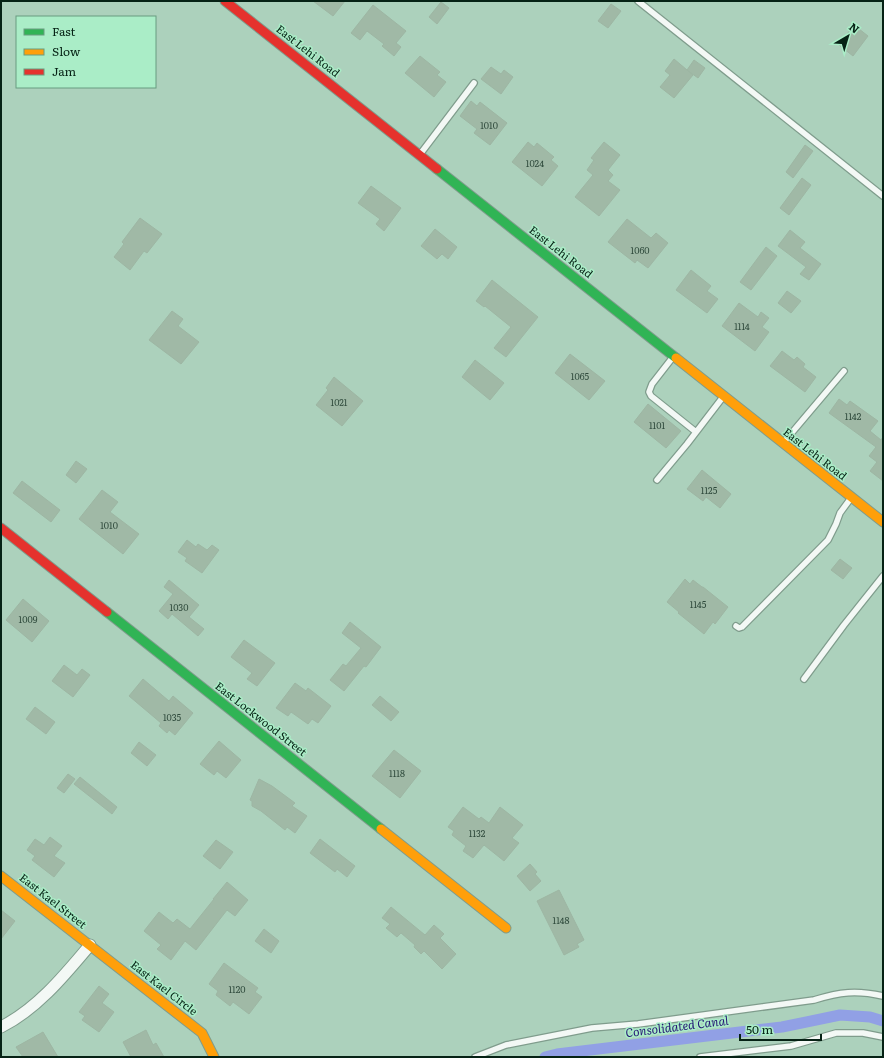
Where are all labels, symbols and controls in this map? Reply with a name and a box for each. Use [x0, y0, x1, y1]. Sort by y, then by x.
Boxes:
legend [16, 16, 156, 88]
north arrow [828, 16, 868, 56]
text: N [846, 18, 863, 36]
street label: East Lehi Road [273, 20, 344, 80]
text: Fast [52, 22, 76, 40]
text: Slow [52, 42, 81, 60]
text: Jam [52, 62, 77, 80]
house number: 1010 [480, 118, 498, 132]
house number: 1024 [526, 156, 544, 170]
street label: East Lehi Road [526, 221, 597, 281]
house number: 1060 [631, 243, 649, 257]
house number: 1114 [734, 319, 750, 333]
house number: 1065 [571, 369, 590, 383]
house number: 1021 [330, 395, 348, 409]
house number: 1142 [845, 409, 862, 423]
house number: 1101 [649, 418, 665, 432]
street label: East Lehi Road [780, 423, 851, 483]
house number: 1125 [701, 483, 718, 497]
house number: 1010 [100, 518, 118, 532]
house number: 1145 [690, 597, 707, 611]
house number: 1030 [170, 600, 188, 614]
house number: 1009 [19, 612, 38, 626]
street label: East Lockwood Street [212, 677, 311, 759]
house number: 1035 [163, 710, 181, 724]
house number: 1118 [389, 766, 405, 780]
house number: 1132 [469, 826, 486, 840]
street label: East Kael Street [17, 869, 91, 932]
house number: 1148 [553, 913, 569, 927]
street label: East Kael Circle [128, 956, 202, 1019]
house number: 1120 [228, 982, 246, 996]
water label: Consolidated Canal [624, 1011, 730, 1041]
scale bar [740, 1016, 821, 1042]
text: 50 m [746, 1020, 773, 1038]

